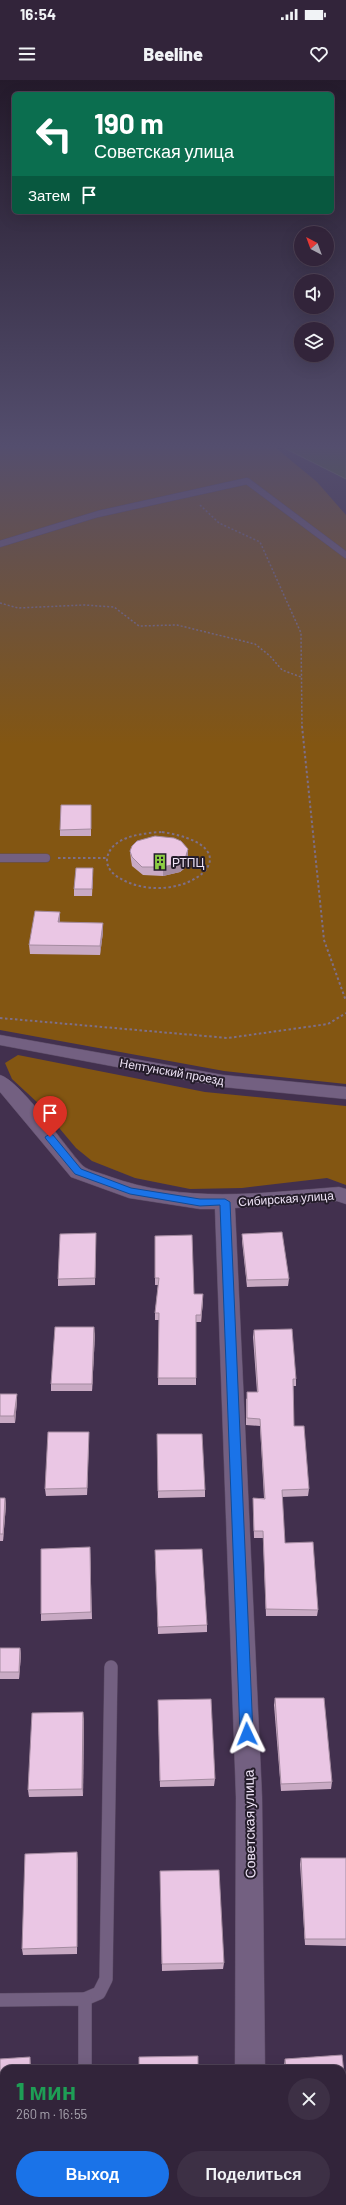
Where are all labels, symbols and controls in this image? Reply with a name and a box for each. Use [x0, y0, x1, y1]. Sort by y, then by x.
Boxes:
text: 16:54 [20, 5, 56, 23]
icon: menu [16, 43, 38, 65]
text: Beeline [143, 43, 203, 65]
icon: heart [308, 43, 330, 65]
text: 190 m [94, 106, 164, 140]
icon: left [28, 108, 80, 160]
text: Советская улица [94, 140, 234, 162]
icon: arrive [78, 184, 100, 206]
text: Затем [28, 186, 70, 204]
north arrow [294, 226, 334, 266]
map controls [294, 226, 334, 362]
button: sound [294, 274, 334, 314]
button: layers [294, 322, 334, 362]
building icon: РТПЦ [151, 853, 169, 871]
place label: РТПЦ [172, 855, 204, 870]
street label: Нептунский проезд [119, 1055, 225, 1088]
pin [33, 1096, 67, 1137]
icon: arrive [39, 1102, 61, 1124]
street label: Сибирская улица [238, 1188, 335, 1209]
position arrow [226, 1713, 268, 1755]
street label: Советская улица [240, 1769, 258, 1879]
text: 1 мин [16, 2076, 76, 2105]
button: close [288, 2078, 330, 2120]
text: 260 m · 16:55 [16, 2106, 87, 2122]
button: Выход [16, 2151, 169, 2197]
button: Поделиться [177, 2151, 330, 2197]

